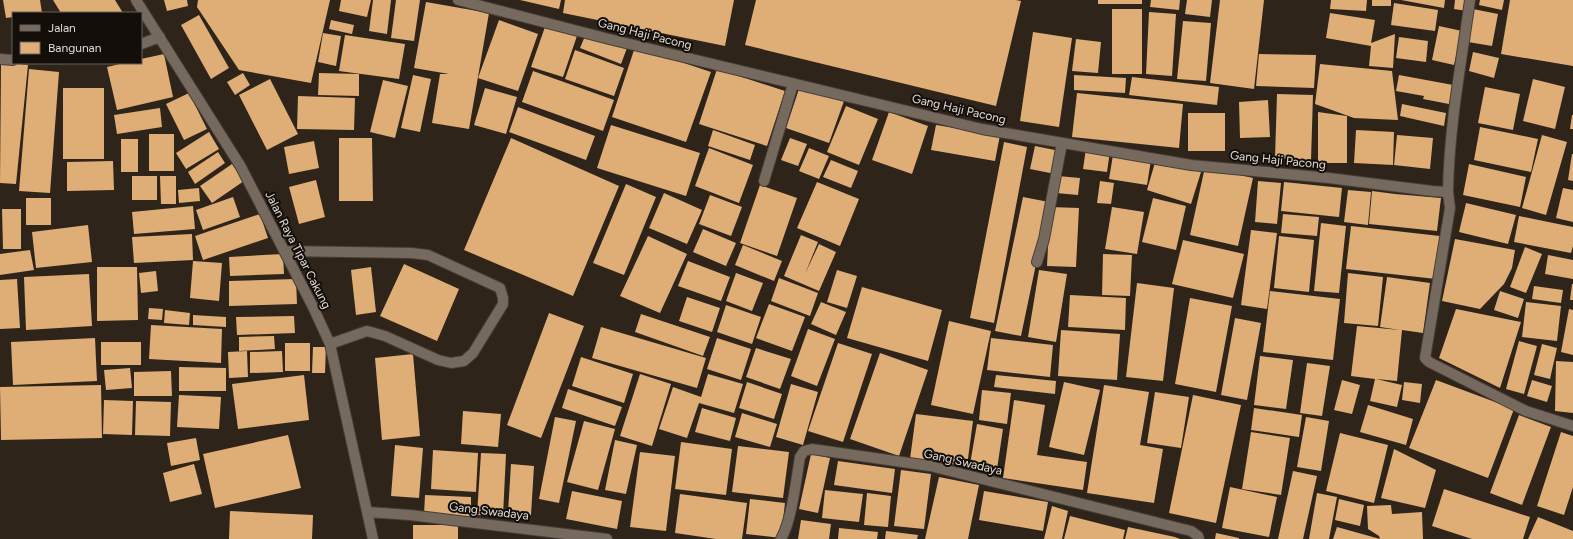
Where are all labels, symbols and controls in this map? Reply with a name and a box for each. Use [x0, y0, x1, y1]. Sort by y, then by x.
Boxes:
legend [12, 12, 142, 64]
street label: Gang Haji Pacong [597, 16, 693, 52]
text: Jalan [48, 21, 76, 35]
text: Bangunan [48, 41, 102, 55]
street label: Gang Haji Pacong [911, 91, 1007, 127]
street label: Gang Haji Pacong [1229, 148, 1327, 172]
street label: Jalan Raya Tipar Cakung [262, 189, 334, 311]
street label: Gang Swadaya [922, 446, 1004, 478]
street label: Gang Swadaya [448, 499, 530, 523]

